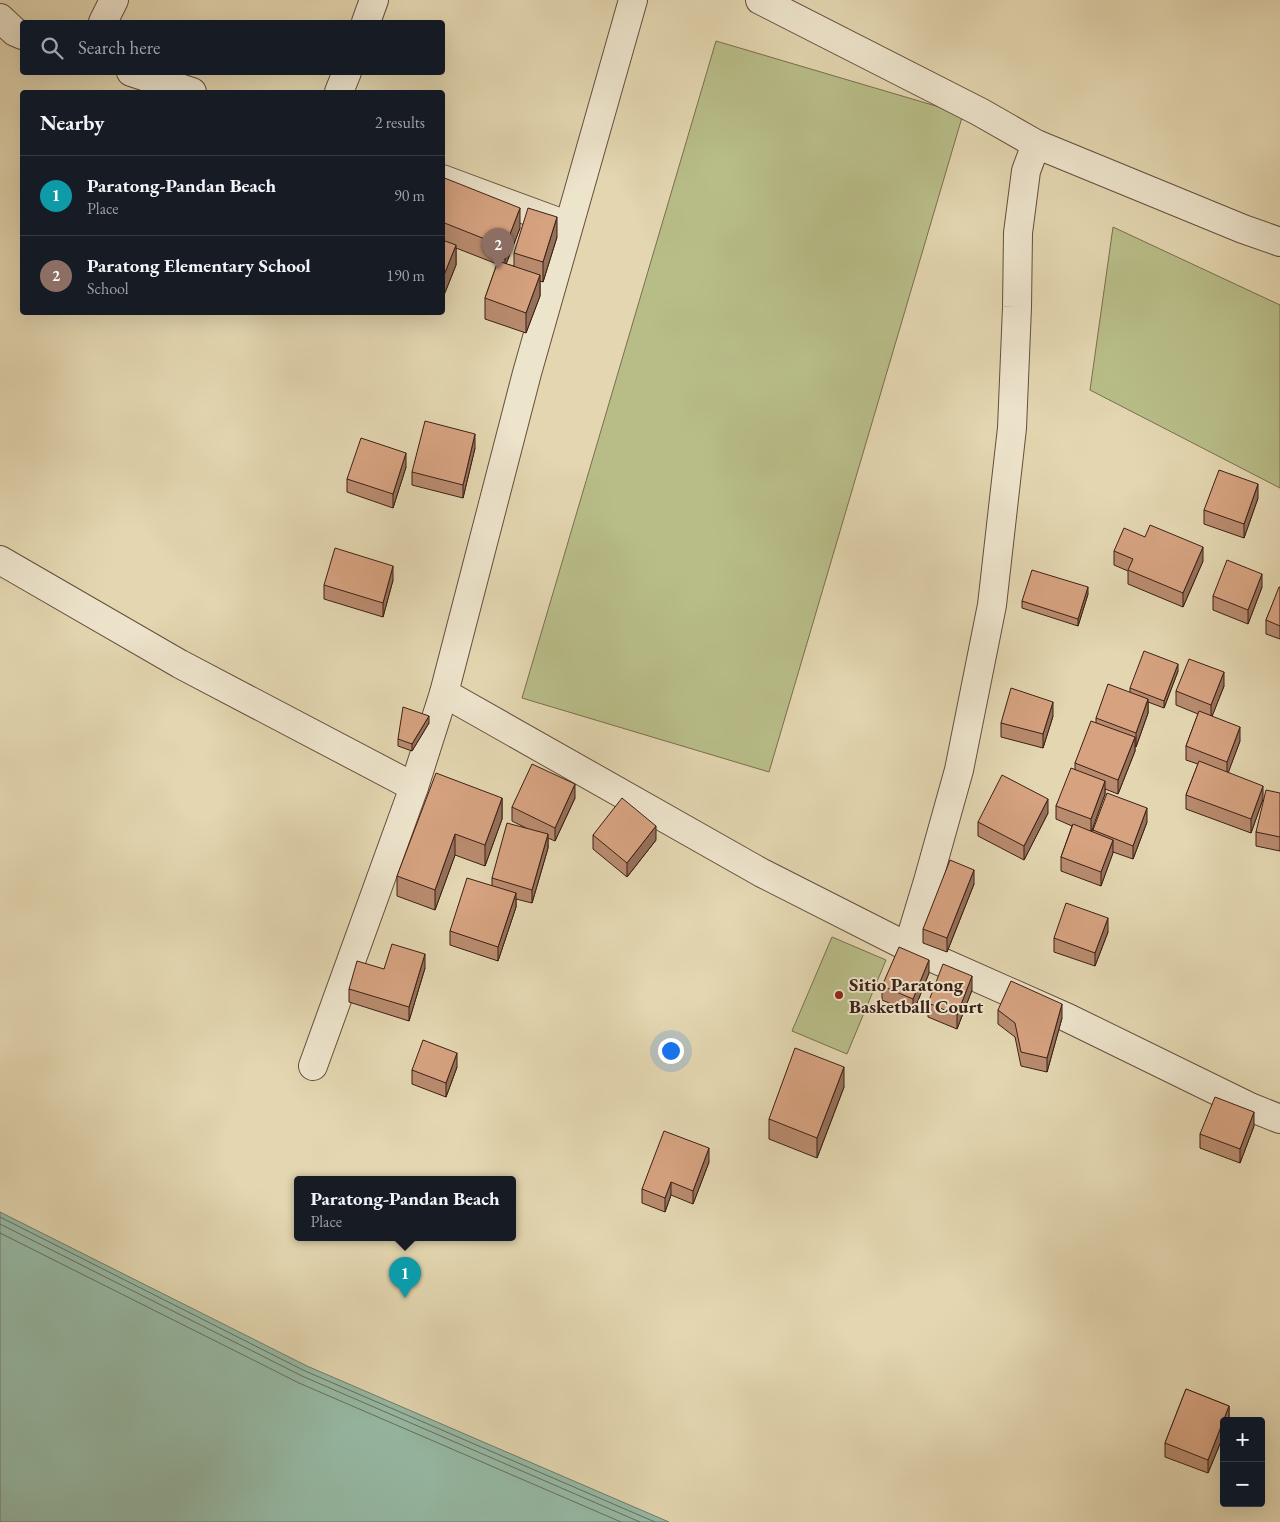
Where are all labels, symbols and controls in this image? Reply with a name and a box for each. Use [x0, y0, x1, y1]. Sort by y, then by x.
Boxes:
search box [20, 20, 445, 75]
icon: search [38, 34, 66, 62]
text: Search here [78, 35, 160, 60]
text: Nearby [40, 109, 104, 136]
text: 2 results [375, 112, 425, 133]
text: Paratong-Pandan Beach [87, 173, 276, 198]
text: 1 [52, 185, 60, 206]
text: 90 m [394, 185, 425, 206]
text: Place [87, 198, 119, 219]
pin: 2 [482, 228, 514, 269]
text: Paratong Elementary School [87, 253, 311, 278]
text: 2 [52, 265, 60, 286]
text: 190 m [386, 265, 425, 286]
text: School [87, 278, 129, 299]
place label: Sitio Paratong Basketball Court [849, 972, 983, 1019]
marker: Sitio Paratong Basketball Court [833, 989, 845, 1001]
your location [658, 1038, 684, 1064]
popup [294, 1176, 516, 1241]
text: Paratong-Pandan Beach [310, 1186, 500, 1211]
text: Place [310, 1211, 342, 1232]
pin: 1 [389, 1257, 421, 1298]
map controls [1220, 1417, 1265, 1507]
button: + [1220, 1417, 1265, 1462]
button: − [1220, 1462, 1265, 1507]

